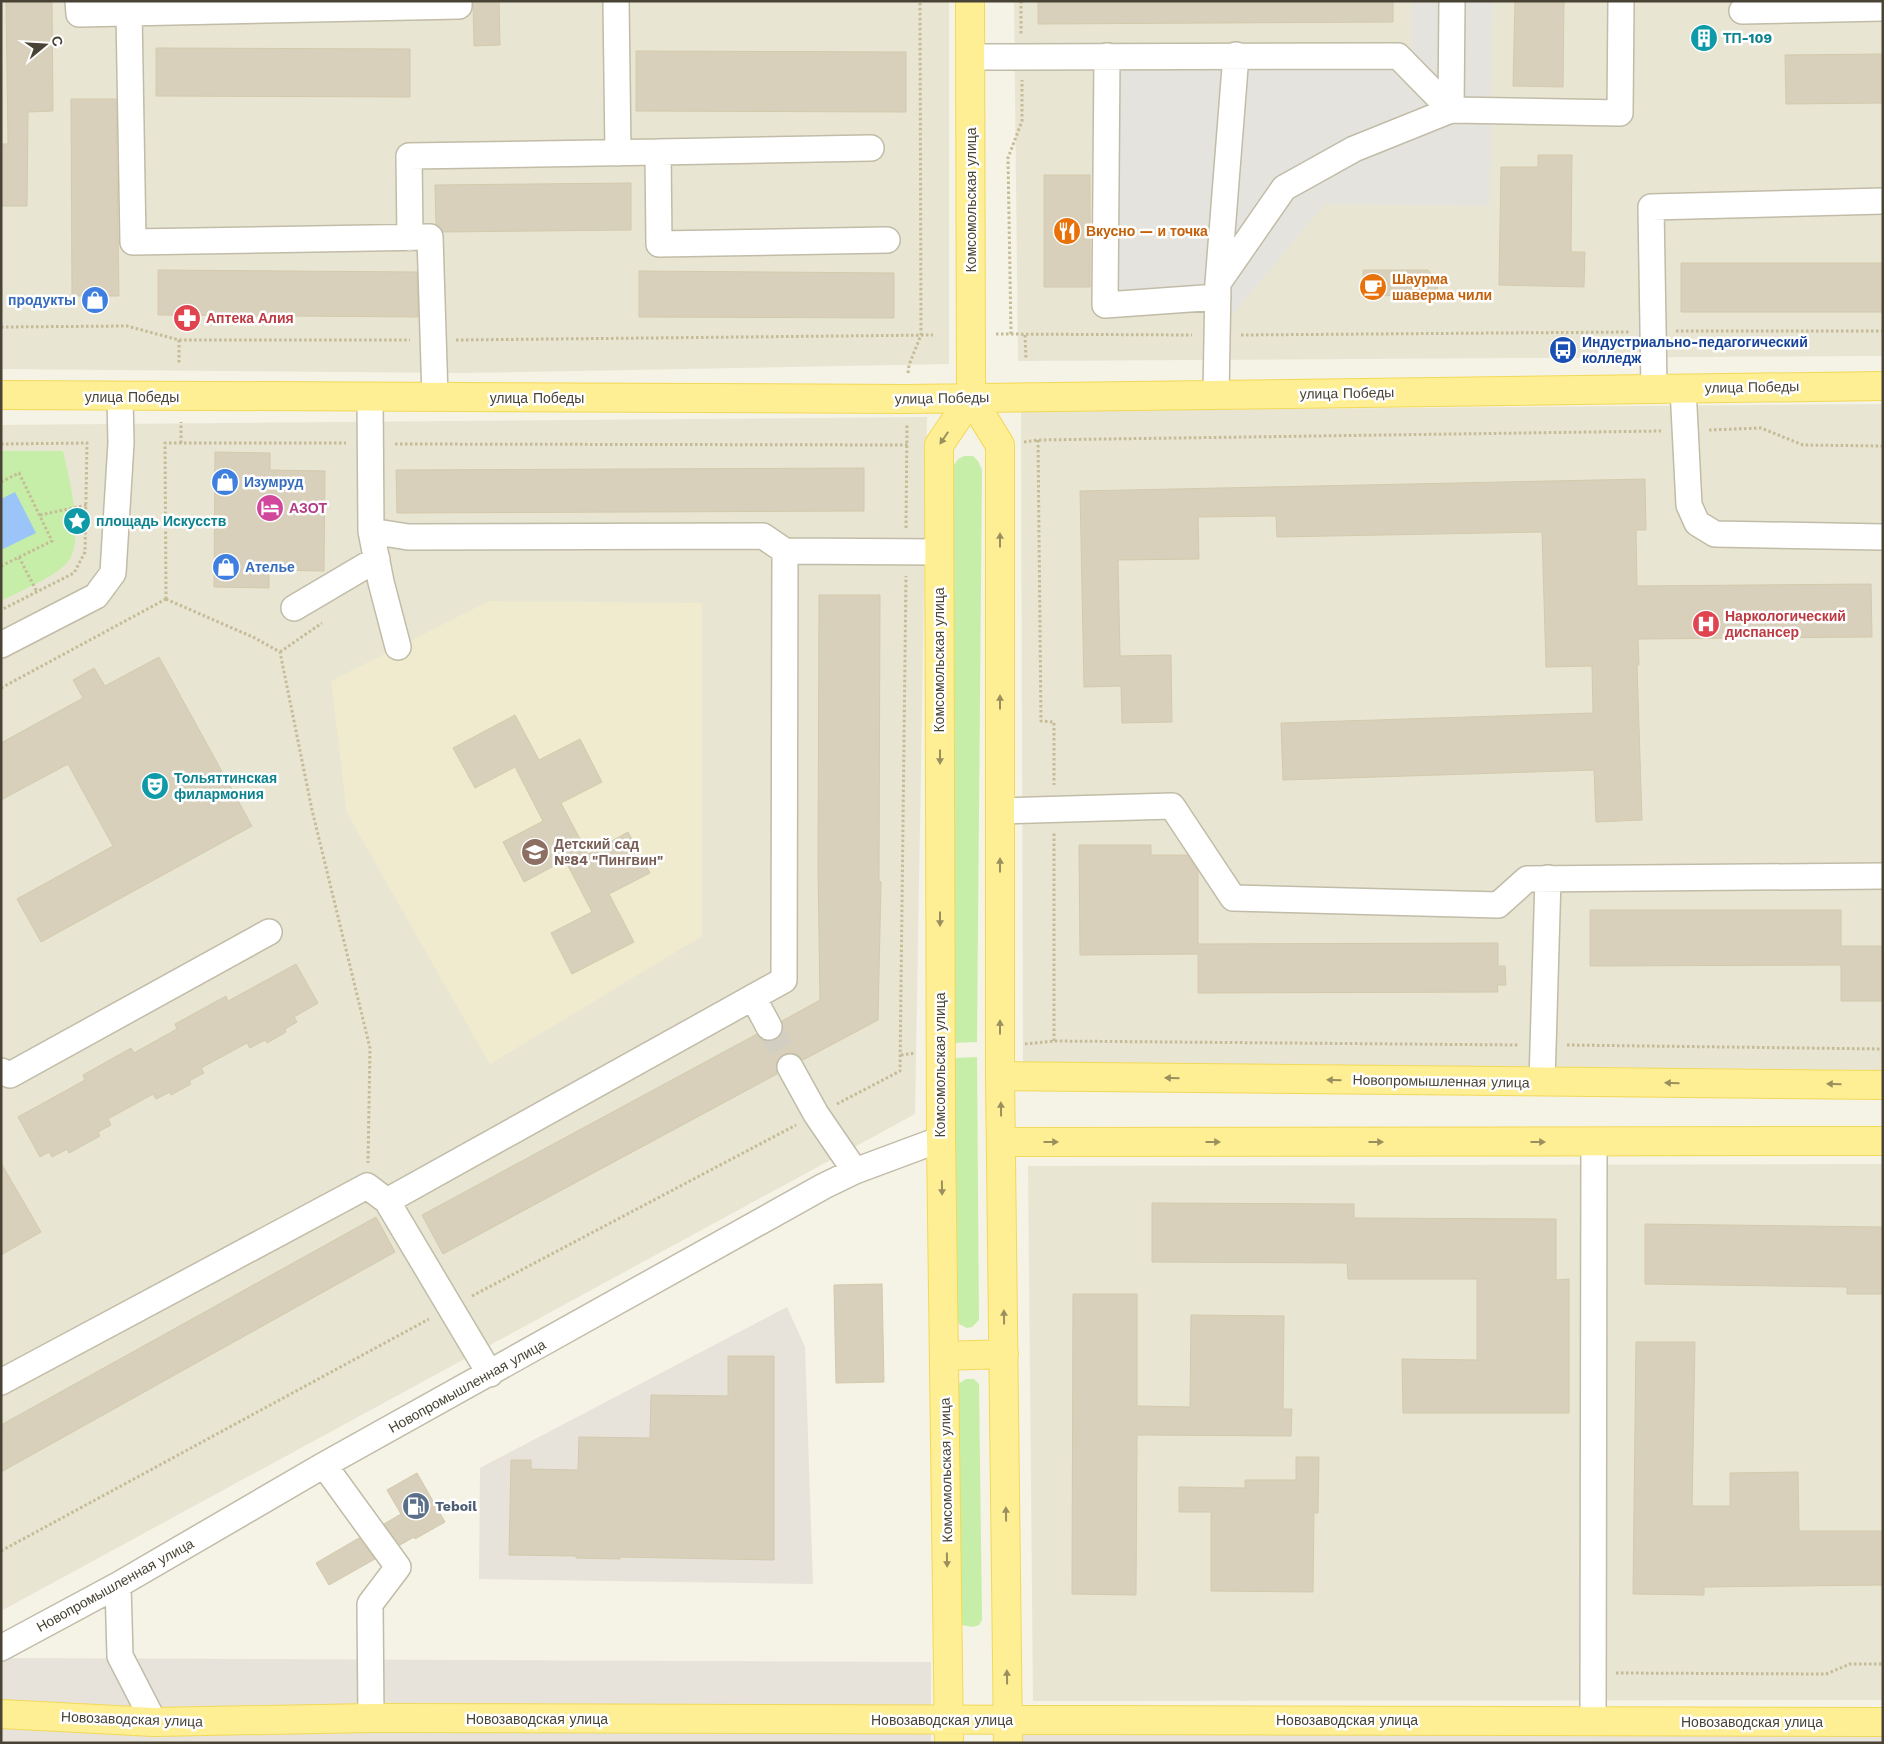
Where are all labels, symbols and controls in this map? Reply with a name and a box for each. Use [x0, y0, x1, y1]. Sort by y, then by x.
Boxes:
north arrow [20, 20, 70, 70]
building icon: ТП-109 [1689, 23, 1719, 53]
place label: ТП-109 [1723, 30, 1772, 46]
text: С [48, 34, 67, 48]
street label: Комсомольская улица [963, 127, 979, 273]
restaurant icon: Вкусно — и точка [1052, 216, 1082, 246]
place label: Вкусно — и точка [1086, 223, 1208, 239]
place label: Шаурма шаверма чили [1392, 271, 1492, 303]
cafe icon: Шаурма шаверма чили [1358, 272, 1388, 302]
shop icon: продукты [80, 285, 110, 315]
place label: продукты [8, 292, 76, 308]
pharmacy icon: Аптека Алия [172, 303, 202, 333]
place label: Аптека Алия [206, 310, 294, 326]
place label: Индустриально-педагогический колледж [1582, 334, 1808, 366]
bus stop icon: Индустриально-педагогический колледж [1548, 335, 1578, 365]
street label: улица Победы [1705, 378, 1799, 396]
street label: улица Победы [1300, 384, 1394, 402]
street label: улица Победы [85, 389, 179, 405]
street label: улица Победы [895, 389, 989, 407]
street label: улица Победы [490, 390, 584, 406]
one-way arrow [939, 431, 948, 445]
shop icon: Изумруд [210, 467, 240, 497]
place label: Изумруд [244, 474, 303, 490]
hotel icon: АЗОТ [255, 493, 285, 523]
place label: АЗОТ [289, 500, 328, 516]
place icon: площадь Искусств [62, 506, 92, 536]
place label: площадь Искусств [96, 513, 227, 529]
one-way arrow [996, 532, 1004, 548]
shop icon: Ателье [211, 552, 241, 582]
place label: Ателье [245, 559, 295, 575]
street label: Комсомольская улица [931, 587, 947, 733]
place label: Наркологический диспансер [1725, 608, 1846, 640]
hospital icon: Наркологический диспансер [1691, 609, 1721, 639]
one-way arrow [996, 694, 1004, 710]
one-way arrow [936, 749, 944, 765]
place label: Тольяттинская филармония [174, 770, 277, 802]
theatre icon: Тольяттинская филармония [140, 771, 170, 801]
place label: Детский сад №84 "Пингвин" [554, 836, 663, 868]
school or university icon: Детский сад №84 "Пингвин" [520, 837, 550, 867]
one-way arrow [996, 857, 1004, 873]
one-way arrow [936, 911, 944, 927]
street label: Комсомольская улица [932, 992, 948, 1138]
one-way arrow [996, 1019, 1004, 1035]
street label: Новопромышленная улица [1352, 1071, 1530, 1091]
one-way arrow [1163, 1074, 1179, 1082]
one-way arrow [1326, 1075, 1342, 1083]
one-way arrow [1663, 1079, 1679, 1087]
one-way arrow [1826, 1080, 1842, 1088]
one-way arrow [997, 1101, 1005, 1117]
one-way arrow [1043, 1138, 1059, 1146]
one-way arrow [1205, 1138, 1221, 1146]
one-way arrow [1368, 1138, 1384, 1146]
one-way arrow [1530, 1138, 1546, 1146]
one-way arrow [938, 1180, 946, 1196]
one-way arrow [999, 1308, 1007, 1324]
street label: Новопромышленная улица [386, 1336, 548, 1436]
street label: Комсомольская улица [937, 1397, 955, 1543]
fuel station icon: Teboil [401, 1491, 431, 1521]
place label: Teboil [435, 1498, 477, 1514]
one-way arrow [1001, 1506, 1009, 1522]
street label: Новопромышленная улица [34, 1535, 196, 1635]
one-way arrow [943, 1553, 951, 1569]
one-way arrow [1003, 1668, 1011, 1684]
street label: Новозаводская улица [61, 1709, 203, 1729]
street label: Новозаводская улица [466, 1711, 608, 1727]
street label: Новозаводская улица [871, 1712, 1013, 1728]
street label: Новозаводская улица [1276, 1712, 1418, 1728]
street label: Новозаводская улица [1681, 1714, 1823, 1730]

